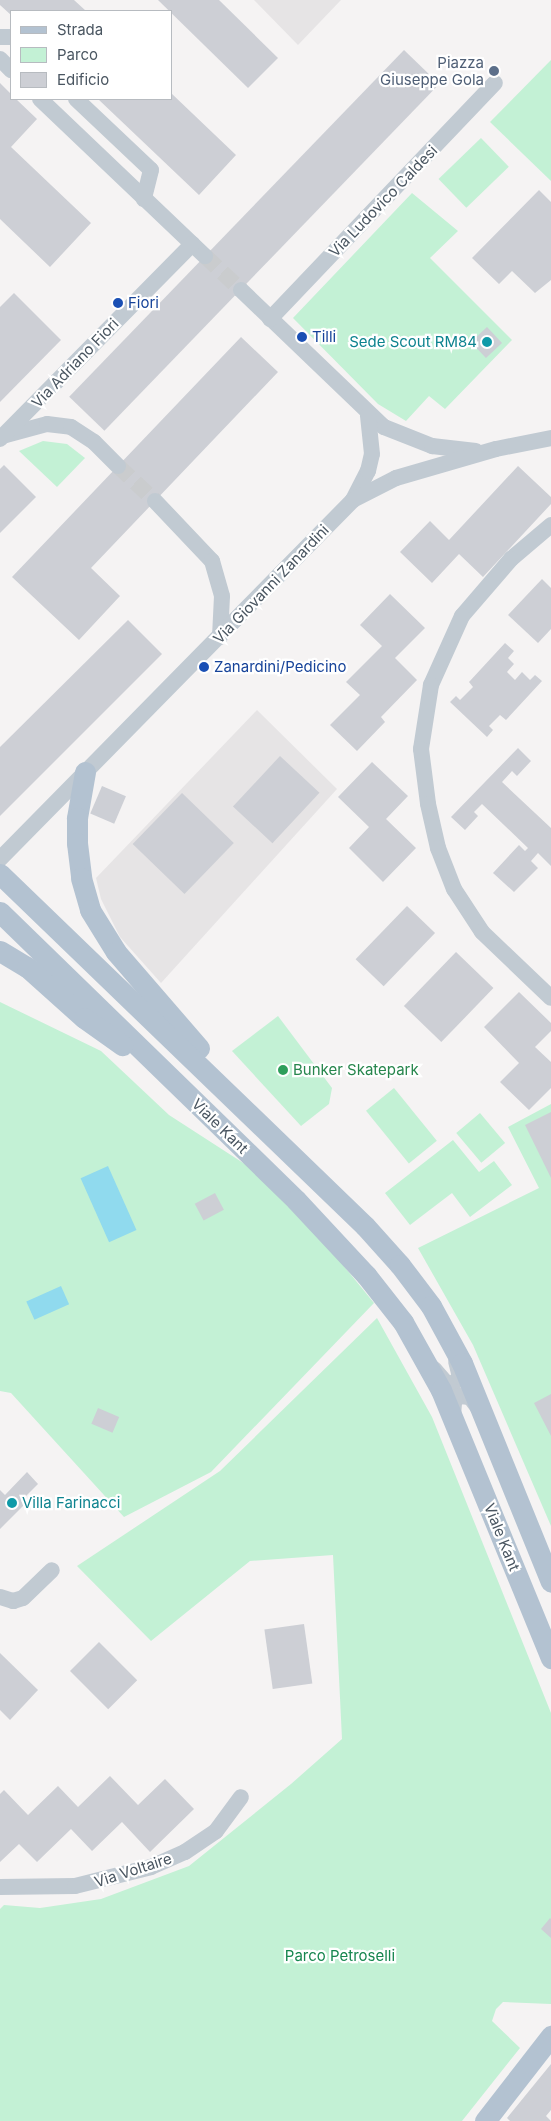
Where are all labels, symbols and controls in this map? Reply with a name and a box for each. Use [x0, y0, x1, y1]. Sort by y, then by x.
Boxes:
legend [10, 10, 172, 100]
text: Strada [57, 20, 103, 39]
text: Parco [57, 45, 98, 64]
place label: Piazza Giuseppe Gola [380, 53, 484, 88]
marker: Piazza Giuseppe Gola [488, 65, 500, 77]
text: Edificio [57, 70, 109, 89]
street label: Via Ludovico Caldesi [325, 141, 441, 261]
place label: Fiori [128, 294, 159, 312]
marker: Fiori [112, 297, 124, 309]
street label: Via Adriano Fiori [28, 315, 122, 411]
place label: Tilli [312, 328, 336, 346]
marker: Tilli [296, 331, 308, 343]
place label: Sede Scout RM84 [349, 333, 477, 351]
marker: Sede Scout RM84 [481, 336, 493, 348]
street label: Via Giovanni Zanardini [210, 521, 332, 647]
place label: Zanardini/Pedicino [214, 658, 346, 676]
marker: Zanardini/Pedicino [198, 661, 210, 673]
place label: Bunker Skatepark [293, 1061, 419, 1079]
marker: Bunker Skatepark [277, 1064, 289, 1076]
street label: Viale Kant [188, 1095, 252, 1157]
place label: Villa Farinacci [22, 1494, 120, 1512]
marker: Villa Farinacci [6, 1497, 18, 1509]
street label: Viale Kant [480, 1501, 524, 1573]
street label: Via Voltaire [92, 1849, 174, 1891]
park label: Parco Petroselli [285, 1947, 395, 1965]

